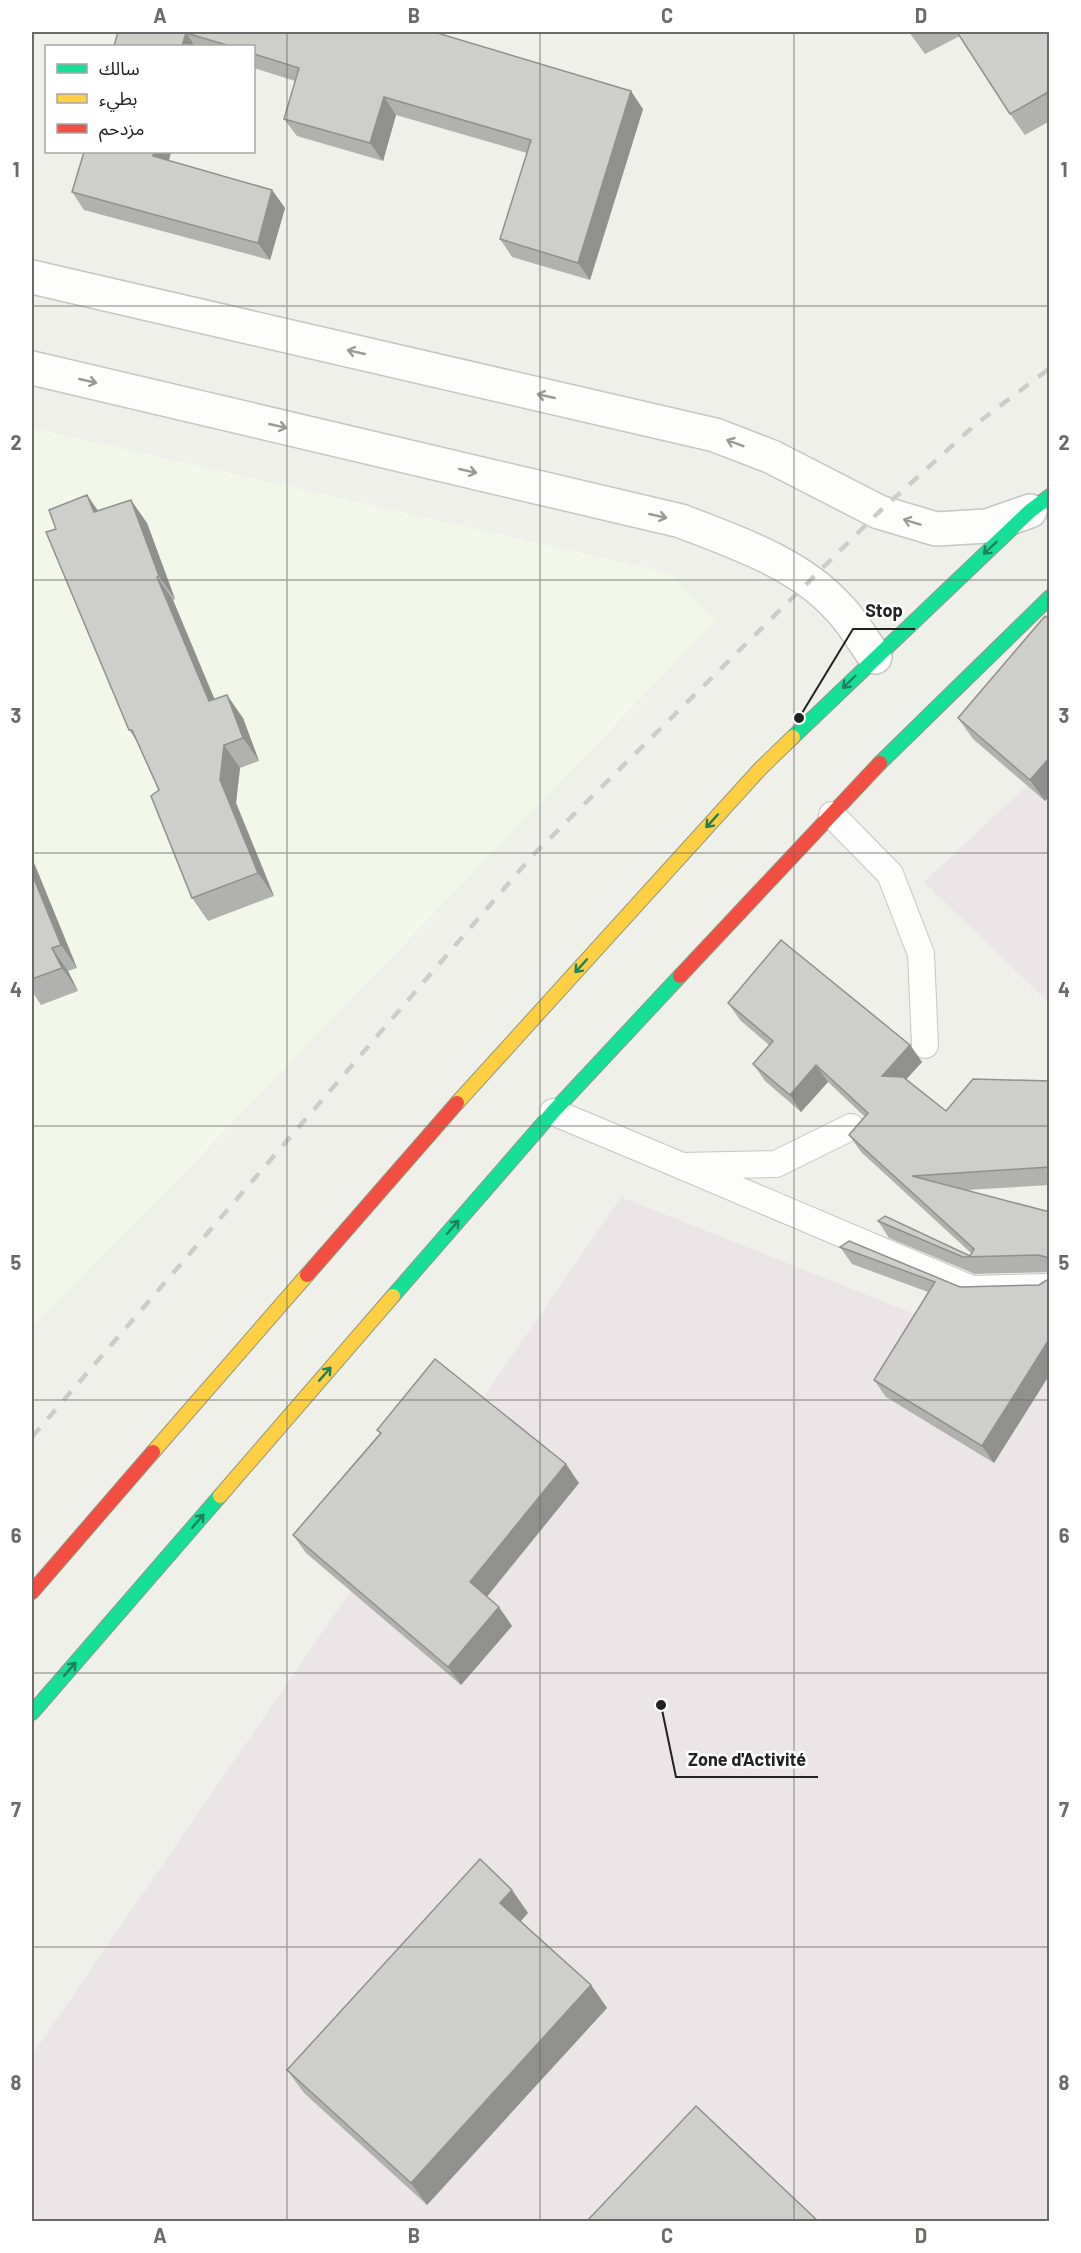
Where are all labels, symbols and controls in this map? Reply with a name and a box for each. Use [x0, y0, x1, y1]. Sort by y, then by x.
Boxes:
text: A [153, 3, 167, 27]
text: B [408, 3, 420, 27]
text: C [661, 3, 673, 27]
text: D [915, 3, 927, 27]
legend [45, 45, 255, 153]
text: سالك [99, 57, 140, 79]
text: بطيء [99, 87, 137, 112]
text: مزدحم [99, 117, 144, 142]
text: 1 [12, 157, 20, 181]
text: 1 [1060, 157, 1068, 181]
one-way arrow [346, 346, 366, 357]
one-way arrow [79, 376, 98, 388]
one-way arrow [536, 390, 556, 401]
one-way arrow [268, 421, 287, 433]
text: 2 [10, 430, 22, 454]
text: 2 [1058, 430, 1070, 454]
one-way arrow [726, 437, 744, 448]
one-way arrow [458, 466, 477, 478]
one-way arrow [647, 511, 667, 522]
one-way arrow [903, 516, 922, 527]
one-way arrow [983, 541, 998, 555]
callout: Stop [853, 593, 915, 629]
text: Stop [865, 599, 903, 621]
one-way arrow [841, 675, 856, 690]
text: 3 [11, 703, 21, 727]
text: 3 [1059, 703, 1069, 727]
one-way arrow [705, 814, 719, 829]
one-way arrow [574, 958, 588, 973]
text: 4 [10, 977, 22, 1001]
text: 4 [1058, 977, 1070, 1001]
one-way arrow [446, 1220, 460, 1235]
text: 5 [11, 1250, 22, 1274]
text: 5 [1059, 1250, 1070, 1274]
one-way arrow [319, 1366, 332, 1382]
one-way arrow [191, 1514, 205, 1529]
text: 6 [11, 1523, 22, 1547]
text: 6 [1059, 1523, 1070, 1547]
one-way arrow [63, 1662, 77, 1677]
callout: Zone d'Activité [676, 1741, 818, 1777]
text: Zone d'Activité [688, 1748, 806, 1770]
text: 7 [11, 1797, 21, 1821]
text: 7 [1059, 1797, 1069, 1821]
text: 8 [11, 2070, 22, 2094]
text: 8 [1059, 2070, 1070, 2094]
text: A [153, 2223, 167, 2247]
text: B [408, 2223, 420, 2247]
text: C [661, 2223, 673, 2247]
text: D [915, 2223, 927, 2247]

